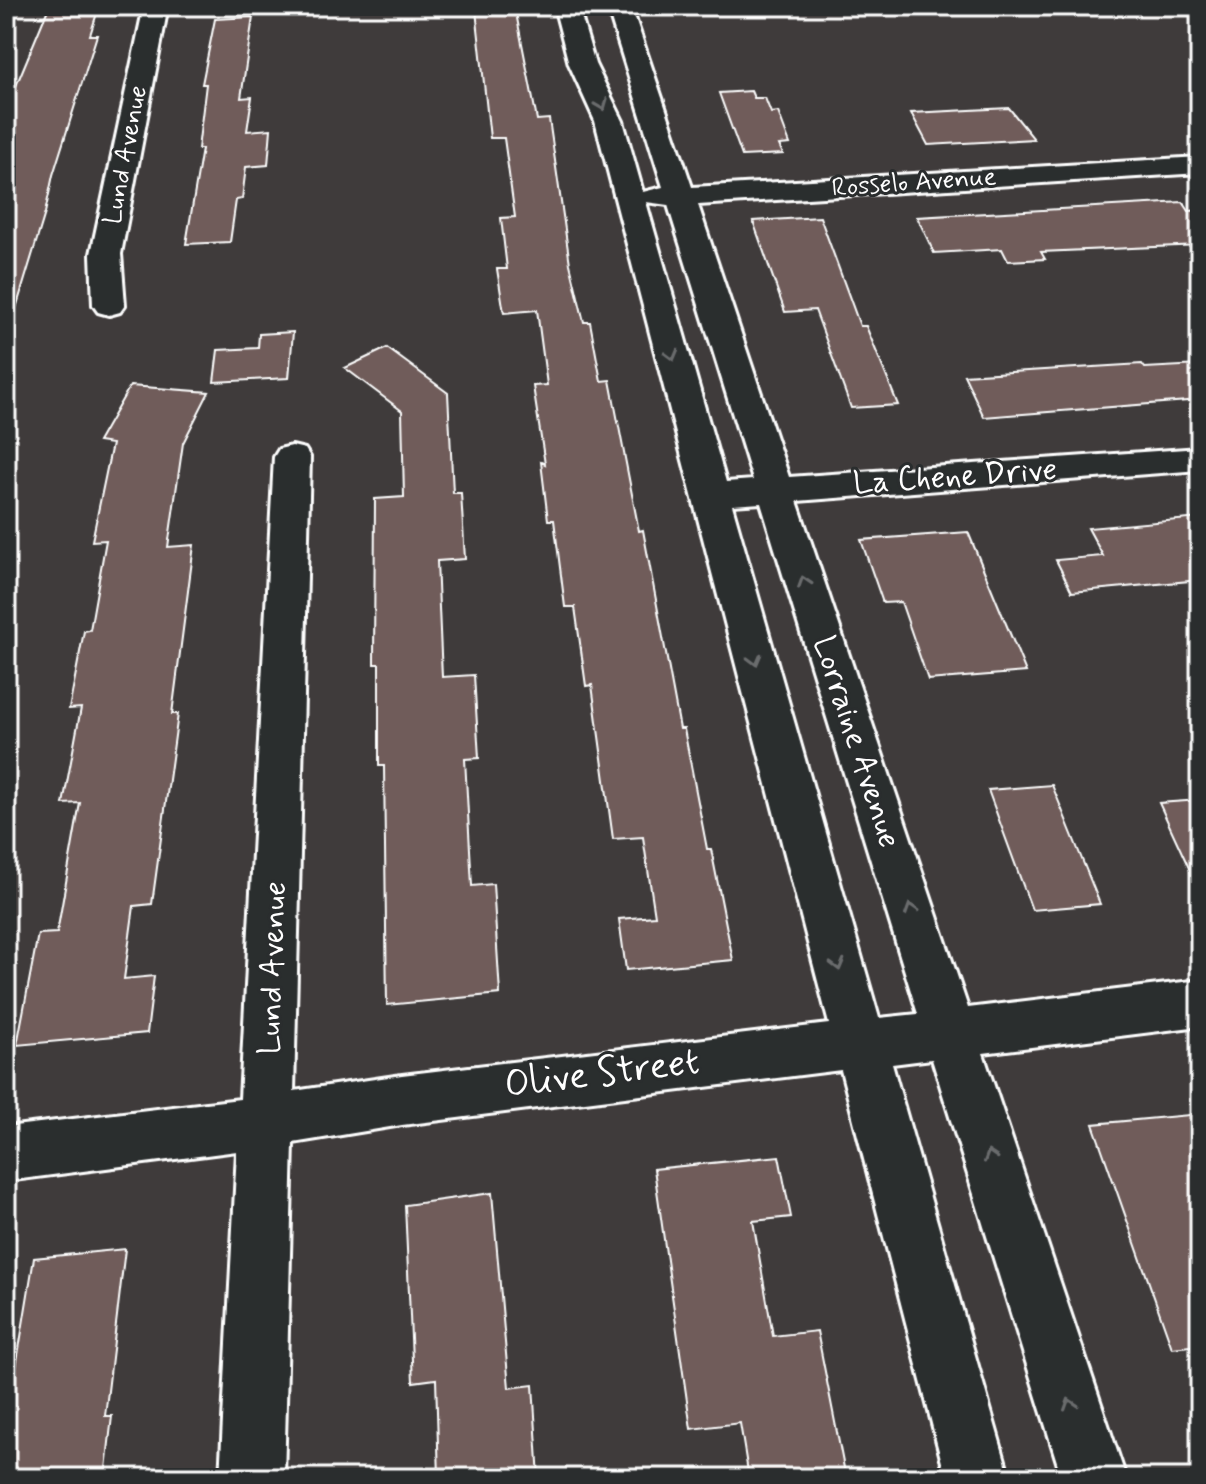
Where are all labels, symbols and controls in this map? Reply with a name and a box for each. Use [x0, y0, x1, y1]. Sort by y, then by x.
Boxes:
street label: Lund Avenue [96, 83, 156, 227]
one-way arrow [593, 97, 609, 111]
street label: Rosselo Avenue [831, 160, 998, 206]
one-way arrow [663, 348, 679, 362]
street label: La Chene Drive [852, 449, 1058, 505]
one-way arrow [798, 575, 814, 589]
street label: Lorraine Avenue [802, 631, 910, 853]
one-way arrow [746, 652, 763, 666]
street label: Lund Avenue [249, 881, 297, 1055]
one-way arrow [904, 902, 920, 916]
one-way arrow [829, 957, 846, 971]
street label: Olive Street [502, 1038, 702, 1110]
one-way arrow [984, 1150, 1000, 1164]
one-way arrow [1063, 1397, 1079, 1411]

